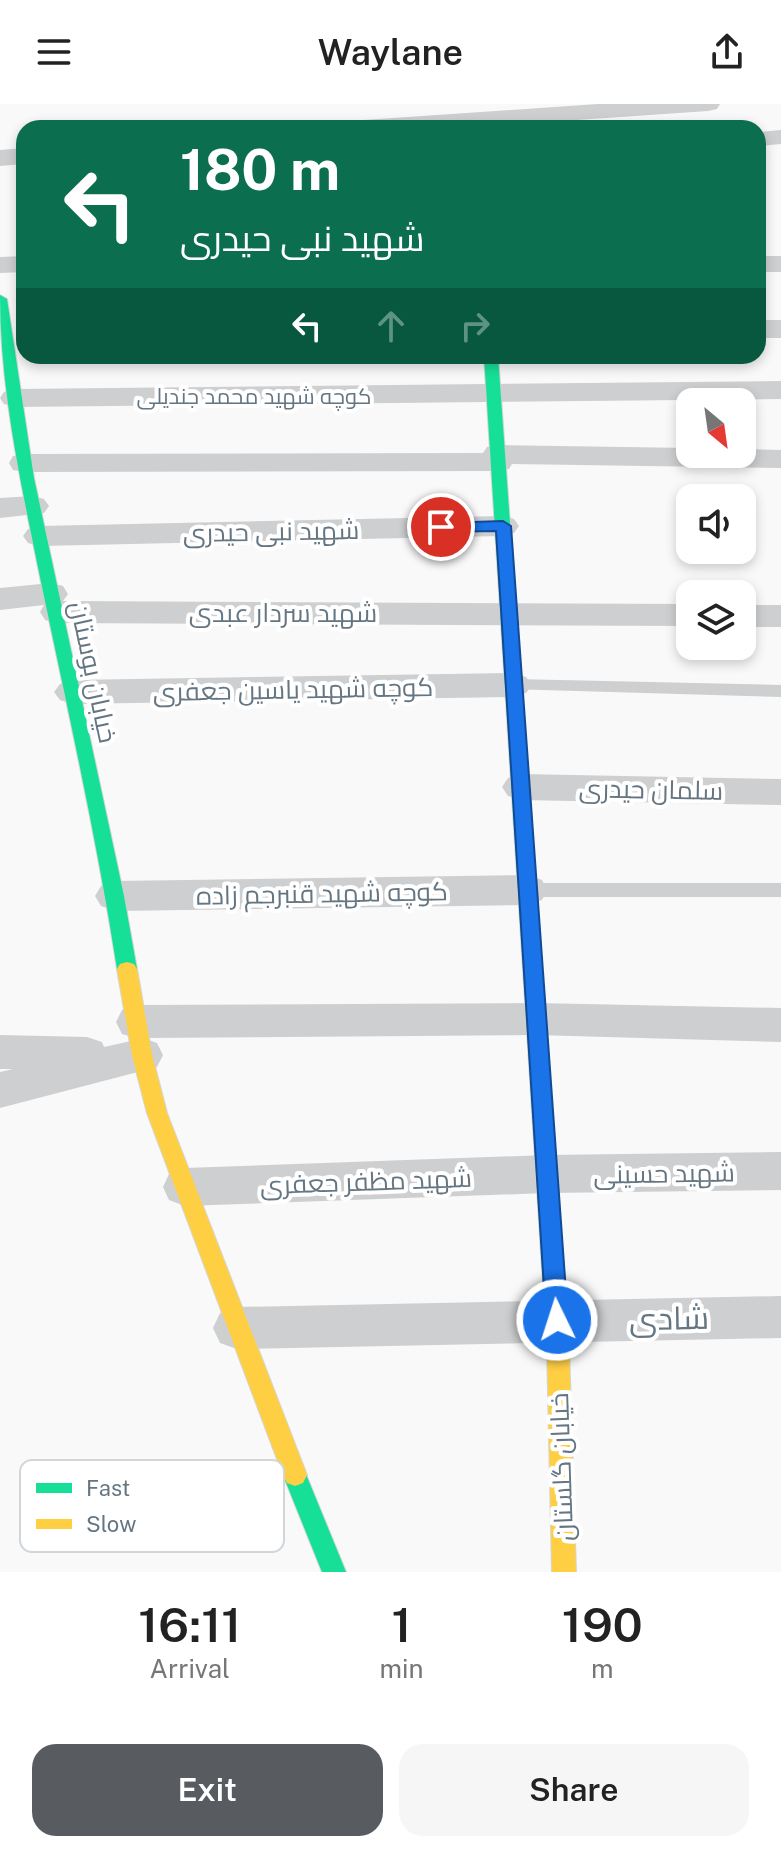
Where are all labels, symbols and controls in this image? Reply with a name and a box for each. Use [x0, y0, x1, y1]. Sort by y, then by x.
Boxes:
icon: menu [32, 30, 76, 74]
icon: share [705, 30, 749, 74]
text: Waylane [318, 31, 463, 73]
text: 180 m [180, 137, 340, 203]
icon: left [48, 152, 152, 256]
text: شهید نبی حیدری [180, 217, 424, 259]
icon: left [285, 304, 329, 348]
icon: ahead [369, 304, 413, 348]
icon: right [453, 304, 497, 348]
street label: کوچه شهید محمد جندیلی [137, 383, 371, 411]
north arrow [676, 388, 756, 468]
map controls [676, 388, 756, 660]
button: sound [676, 484, 756, 564]
pin [407, 493, 475, 561]
icon: arrive [419, 505, 463, 549]
street label: شهید نبی حیدری [182, 514, 360, 549]
button: layers [676, 580, 756, 660]
street label: شهید سردار عبدی [189, 597, 377, 629]
street label: خیابان بوستان [64, 598, 124, 746]
street label: کوچه شهید یاسین جعفری [152, 671, 434, 709]
street label: سلمان حیدری [579, 772, 723, 806]
street label: کوچه شهید قنبرجم زاده [196, 875, 448, 914]
street label: شهید حسینی [593, 1156, 735, 1191]
street label: شهید مظفر جعفری [259, 1162, 473, 1201]
position arrow [515, 1278, 599, 1362]
street label: شادی [629, 1299, 709, 1338]
street label: خیابان گلستان [543, 1392, 579, 1542]
legend [20, 1460, 284, 1552]
text: Fast [86, 1475, 130, 1501]
text: Slow [86, 1511, 136, 1537]
text: 16:11 [138, 1596, 241, 1653]
text: 1 [392, 1596, 412, 1653]
text: 190 [562, 1596, 643, 1653]
text: Arrival [150, 1653, 230, 1684]
text: min [380, 1653, 424, 1684]
text: m [591, 1653, 614, 1684]
button: Exit [32, 1744, 383, 1836]
button: Share [399, 1744, 749, 1836]

